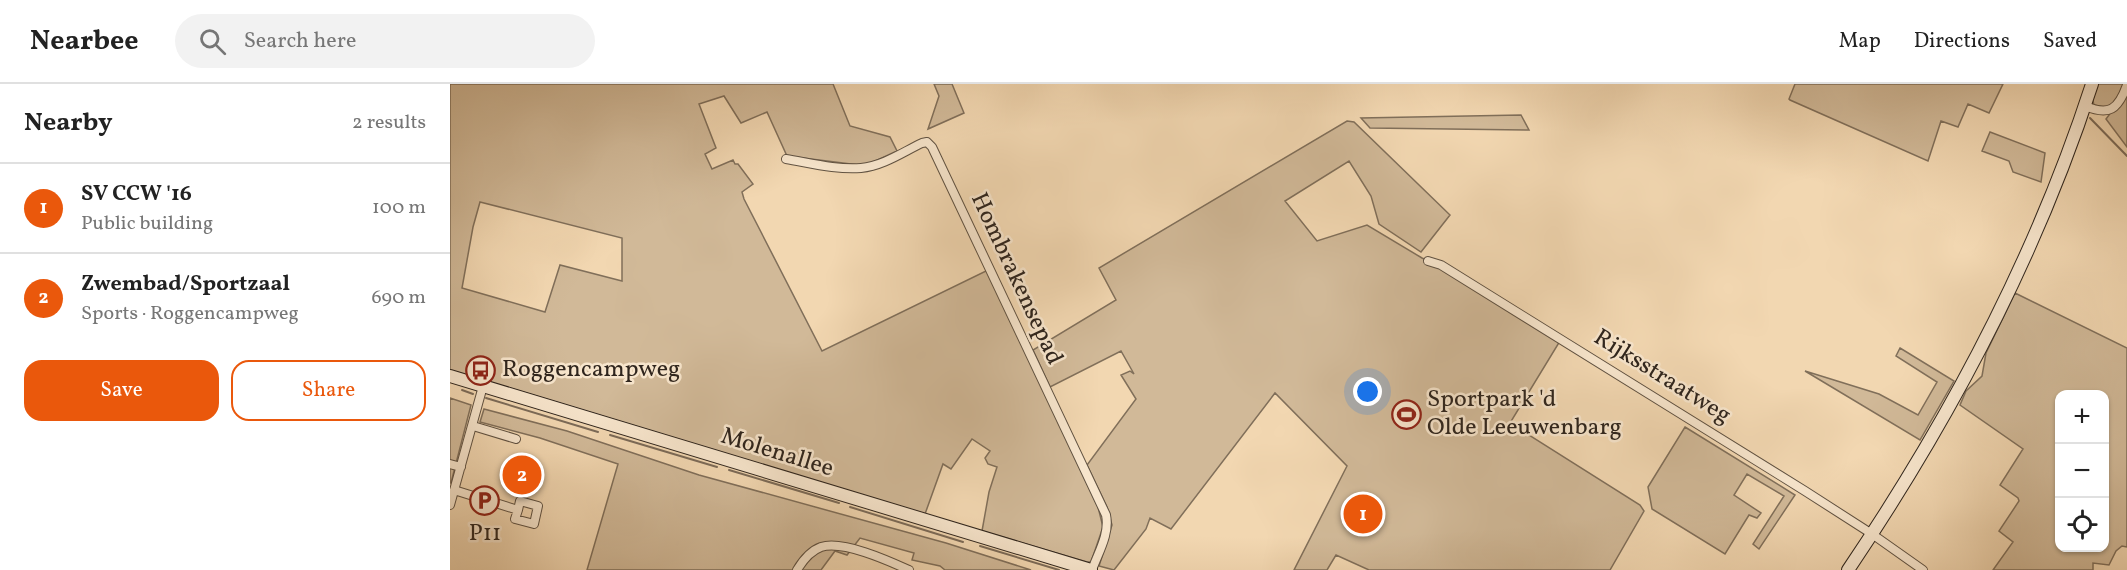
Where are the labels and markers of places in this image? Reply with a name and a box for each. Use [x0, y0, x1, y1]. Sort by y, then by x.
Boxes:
place label: Roggencampweg [502, 353, 680, 387]
bus stop icon: Roggencampweg [465, 354, 497, 386]
place label: Sportpark 'd Olde Leeuwenbarg [1427, 383, 1622, 445]
sports icon: Sportpark 'd Olde Leeuwenbarg [1390, 398, 1422, 430]
pin: 2 [502, 452, 542, 498]
parking icon: P11 [469, 485, 501, 517]
pin: 1 [1344, 492, 1382, 536]
place label: P11 [469, 517, 501, 551]

